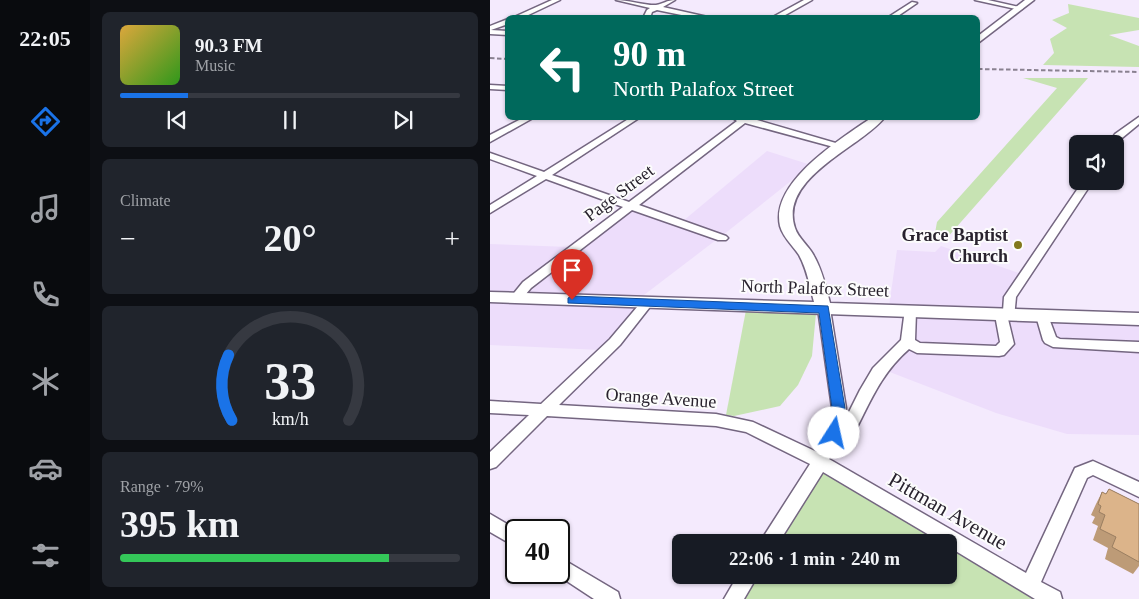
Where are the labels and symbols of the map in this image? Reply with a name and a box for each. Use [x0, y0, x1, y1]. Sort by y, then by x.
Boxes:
street label: Page Street [580, 160, 658, 226]
place label: Grace Baptist Church [902, 225, 1008, 266]
marker: Grace Baptist Church [1012, 239, 1024, 251]
pin [551, 249, 593, 300]
street label: North Palafox Street [741, 275, 889, 301]
street label: Orange Avenue [605, 384, 717, 412]
position arrow [807, 406, 859, 458]
street label: Pittman Avenue [884, 467, 1012, 555]
speed limit sign: 40 [505, 519, 570, 584]

